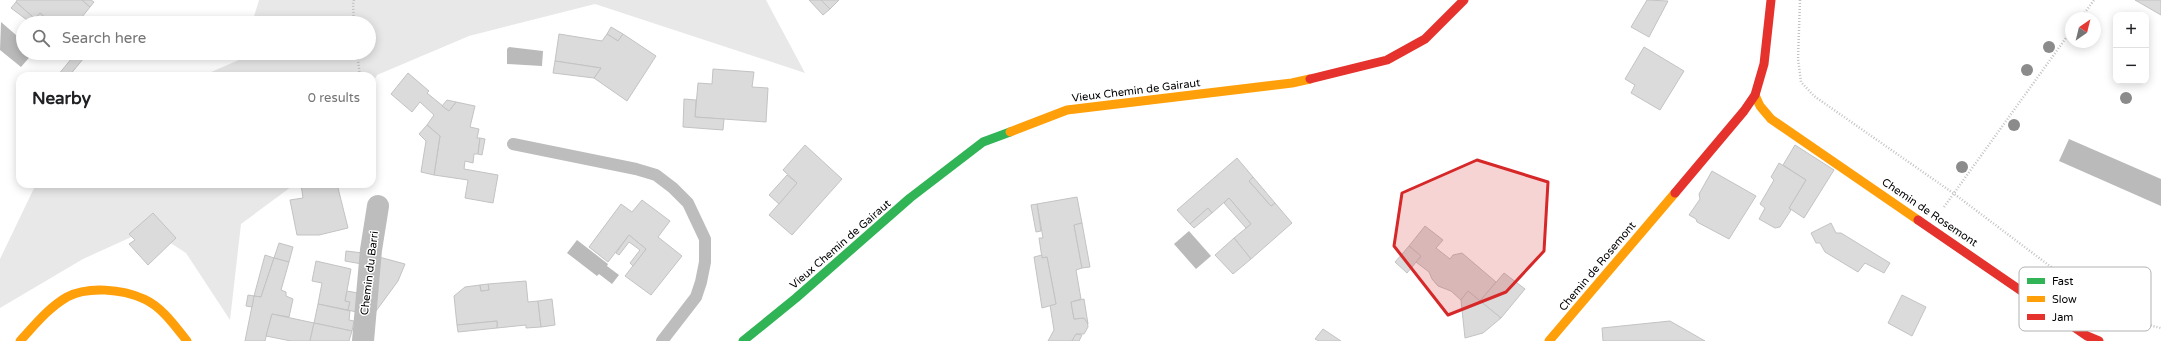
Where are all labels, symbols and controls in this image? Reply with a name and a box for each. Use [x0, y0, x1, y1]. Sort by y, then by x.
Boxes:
north arrow [2065, 12, 2101, 48]
map controls [2113, 12, 2149, 84]
button: + [2113, 12, 2149, 48]
search box [16, 16, 376, 60]
icon: search [30, 27, 52, 49]
text: Search here [62, 29, 146, 47]
button: − [2113, 48, 2149, 84]
street label: Vieux Chemin de Gairaut [1071, 76, 1201, 105]
text: Nearby [32, 88, 91, 109]
text: 0 results [308, 90, 360, 106]
street label: Chemin de Rosemont [1879, 176, 1980, 249]
street label: Vieux Chemin de Gairaut [787, 197, 893, 292]
street label: Chemin de Rosemont [1556, 219, 1639, 314]
street label: Chemin du Barri [358, 230, 381, 316]
legend [2019, 267, 2151, 331]
text: Fast [2052, 275, 2073, 288]
text: Slow [2052, 293, 2077, 306]
text: Jam [2052, 311, 2073, 324]

